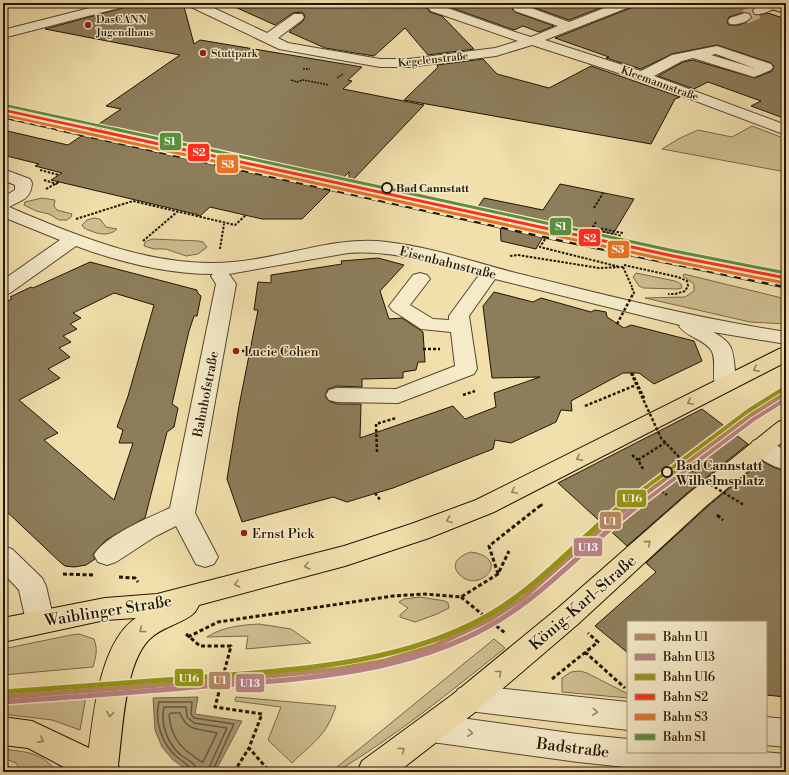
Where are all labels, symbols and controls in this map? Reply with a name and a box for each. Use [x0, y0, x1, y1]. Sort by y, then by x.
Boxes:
place label: DasCANN Jugendhaus [95, 13, 154, 40]
marker: DasCANN Jugendhaus [83, 20, 93, 30]
place label: Stuttpark [211, 47, 259, 61]
marker: Stuttpark [198, 48, 208, 58]
street label: Kegelenstraße [397, 49, 469, 71]
street label: Kleemannstraße [619, 63, 701, 105]
line badge: S1 [159, 132, 182, 151]
text: S1 [164, 135, 176, 149]
line badge: S2 [187, 143, 210, 162]
text: S2 [192, 146, 206, 160]
line badge: S3 [216, 154, 239, 174]
text: S3 [222, 158, 235, 172]
marker: Bad Cannstatt [381, 182, 393, 194]
place label: Bad Cannstatt [396, 182, 469, 196]
line badge: S1 [549, 217, 572, 236]
text: S1 [555, 220, 567, 234]
line badge: S2 [578, 228, 601, 247]
text: S2 [583, 232, 597, 246]
line badge: S3 [607, 240, 630, 259]
street label: Eisenbahnstraße [398, 243, 498, 283]
text: S3 [612, 243, 625, 257]
place label: Lucie Cohen [244, 344, 319, 360]
marker: Lucie Cohen [231, 346, 241, 356]
street label: Bahnhofstraße [190, 349, 222, 440]
one-way arrow [752, 364, 760, 372]
one-way arrow [687, 397, 695, 405]
one-way arrow [576, 454, 584, 461]
place label: Bad Cannstatt Wilhelmsplatz [675, 458, 764, 489]
marker: Bad Cannstatt Wilhelmsplatz [661, 466, 673, 478]
one-way arrow [511, 486, 518, 494]
line badge: U16 [616, 489, 647, 508]
text: U16 [622, 492, 642, 506]
line badge: U1 [599, 511, 622, 530]
one-way arrow [446, 515, 453, 523]
text: U1 [603, 515, 618, 529]
place label: Ernst Pick [252, 526, 315, 542]
marker: Ernst Pick [239, 528, 249, 538]
line badge: U13 [573, 537, 603, 557]
one-way arrow [643, 540, 651, 548]
text: U13 [578, 541, 599, 555]
street label: König-Karl-Straße [525, 551, 640, 655]
one-way arrow [304, 561, 311, 570]
one-way arrow [234, 579, 240, 587]
street label: Waiblinger Straße [42, 591, 173, 631]
legend [627, 621, 767, 753]
one-way arrow [139, 625, 147, 632]
text: Bahn U1 [662, 630, 709, 645]
text: Bahn U13 [662, 650, 715, 665]
line badge: U16 [174, 668, 204, 687]
text: Bahn U16 [662, 670, 715, 685]
line badge: U1 [208, 671, 231, 690]
one-way arrow [494, 671, 501, 678]
text: U16 [179, 672, 199, 686]
line badge: U13 [235, 673, 265, 693]
text: U1 [213, 674, 228, 688]
text: U13 [240, 677, 261, 691]
text: Bahn S2 [662, 690, 708, 705]
one-way arrow [592, 707, 598, 716]
one-way arrow [106, 710, 115, 717]
text: Bahn S3 [662, 710, 708, 725]
one-way arrow [467, 728, 473, 737]
text: Bahn S1 [662, 730, 707, 745]
street label: Badstraße [534, 733, 610, 762]
one-way arrow [36, 735, 44, 743]
one-way arrow [398, 748, 405, 755]

